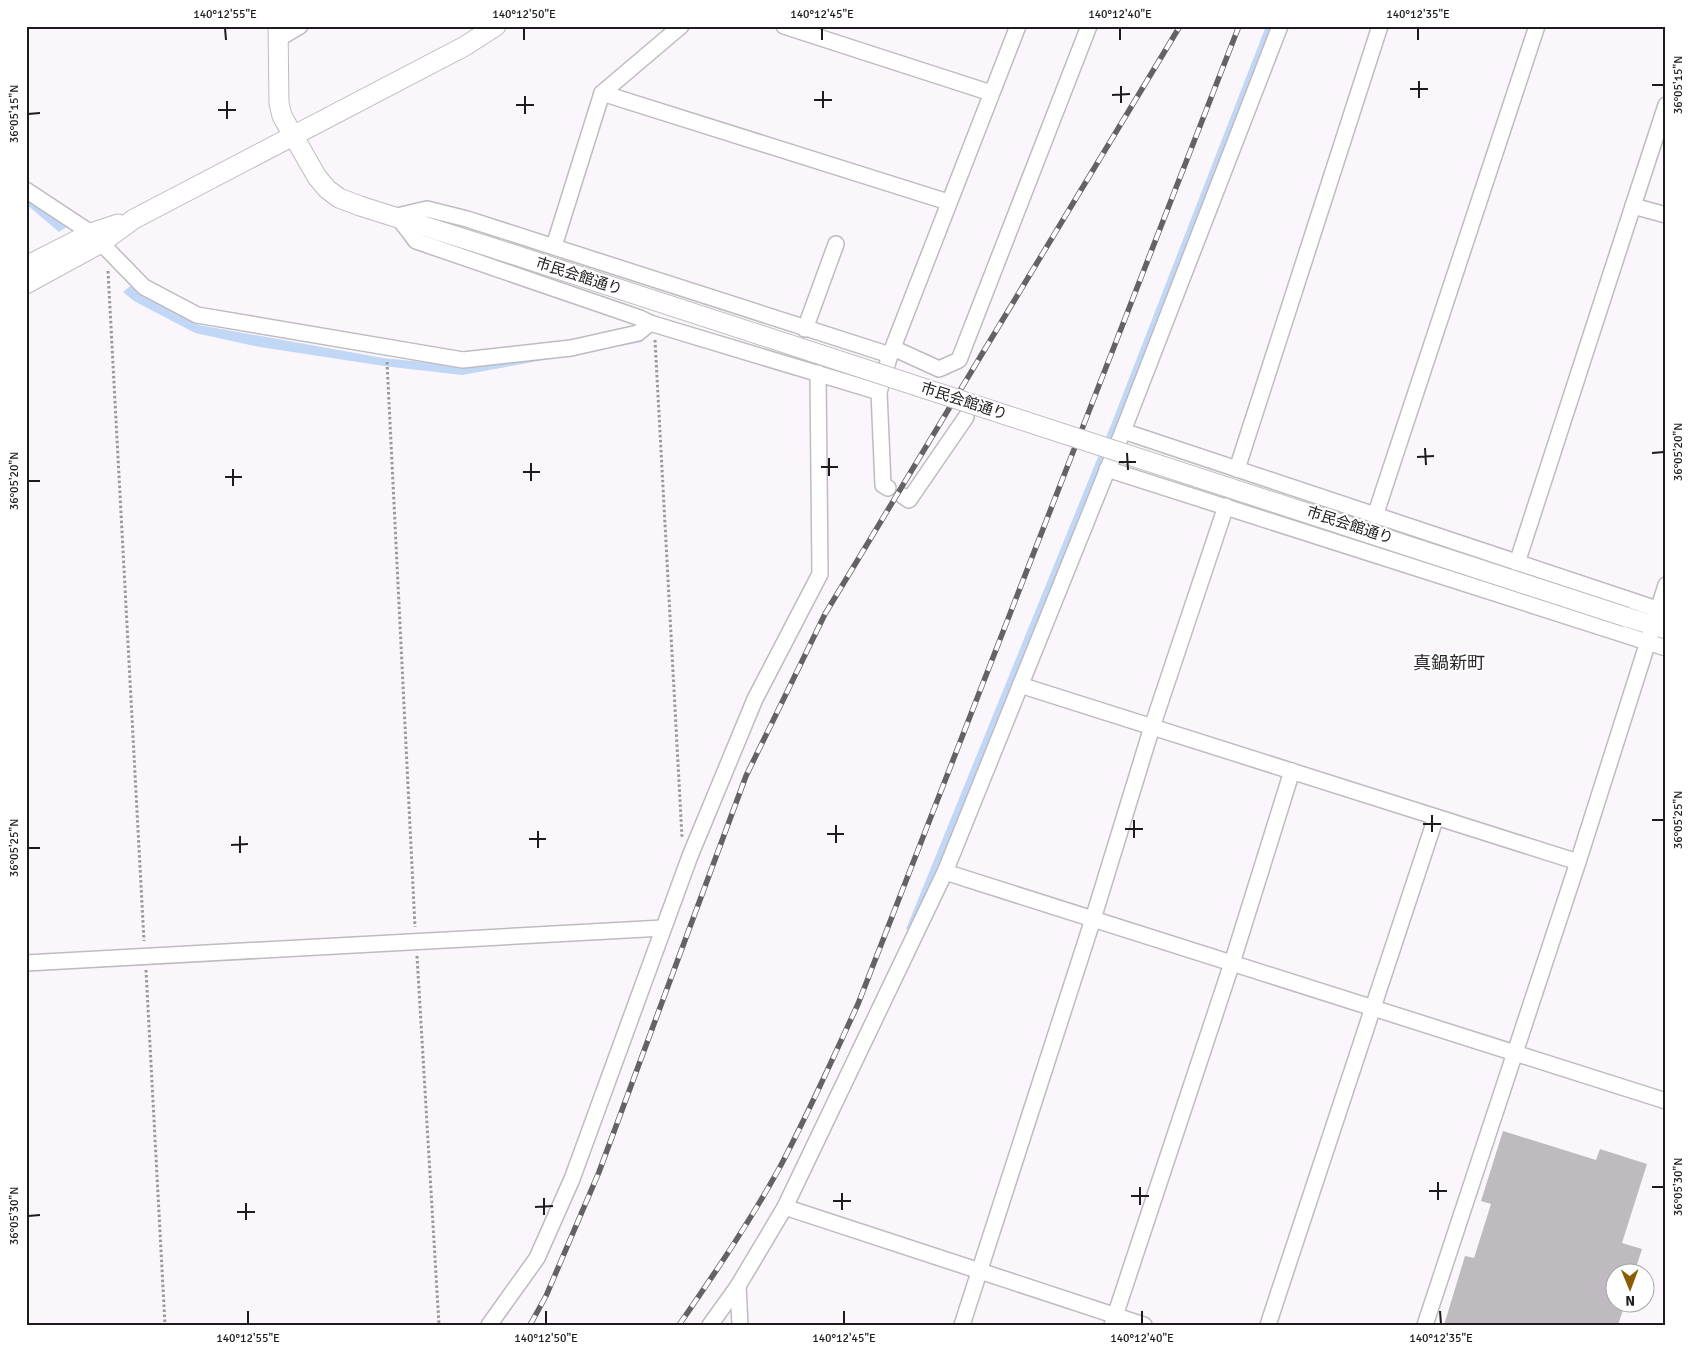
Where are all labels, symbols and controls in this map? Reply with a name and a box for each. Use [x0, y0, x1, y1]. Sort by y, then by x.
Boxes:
text: 140°12'55"E [193, 7, 257, 22]
text: 140°12'50"E [492, 7, 556, 22]
text: 140°12'45"E [790, 7, 854, 22]
text: 140°12'40"E [1088, 7, 1152, 22]
text: 140°12'35"E [1386, 7, 1450, 22]
text: 36°05'15"N [1671, 56, 1686, 114]
text: 36°05'15"N [7, 85, 22, 143]
street label: 市民会館通り [533, 254, 625, 298]
street label: 市民会館通り [918, 379, 1010, 423]
text: 36°05'20"N [1671, 423, 1686, 481]
text: 36°05'20"N [7, 452, 22, 510]
street label: 市民会館通り [1304, 503, 1396, 547]
district label: 真鍋新町 [1413, 652, 1485, 674]
text: 36°05'25"N [1671, 791, 1686, 849]
text: 36°05'25"N [7, 819, 22, 877]
text: 36°05'30"N [1671, 1158, 1686, 1216]
text: 36°05'30"N [7, 1187, 22, 1245]
north arrow [1604, 1264, 1654, 1314]
text: N [1625, 1292, 1635, 1309]
text: 140°12'55"E [216, 1331, 280, 1346]
text: 140°12'50"E [514, 1331, 578, 1346]
text: 140°12'45"E [812, 1331, 876, 1346]
text: 140°12'40"E [1110, 1331, 1174, 1346]
text: 140°12'35"E [1409, 1331, 1473, 1346]

